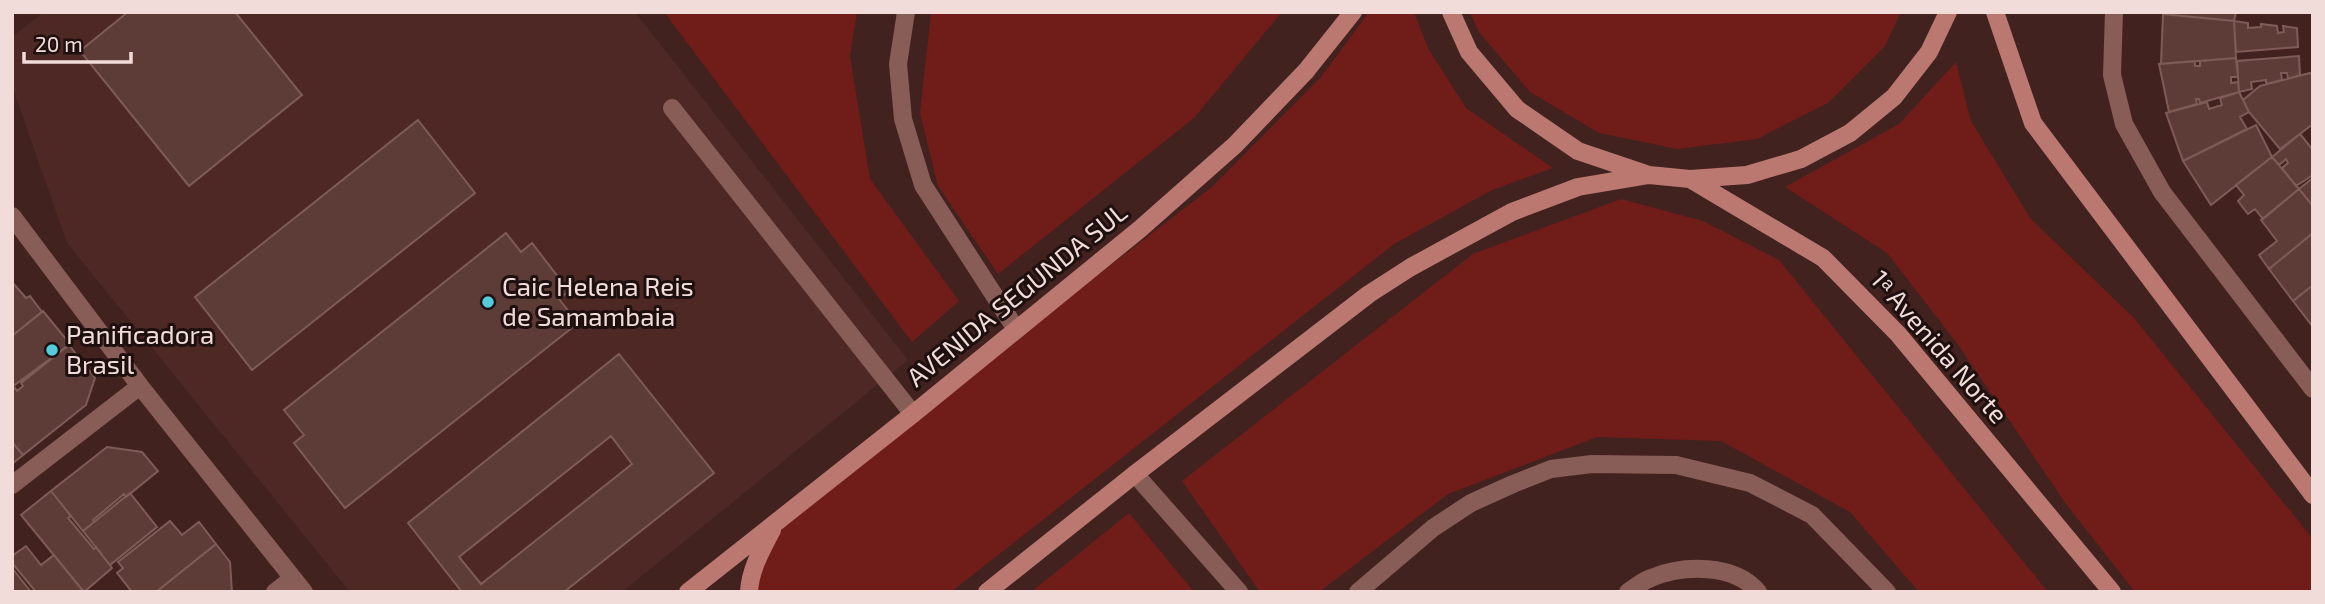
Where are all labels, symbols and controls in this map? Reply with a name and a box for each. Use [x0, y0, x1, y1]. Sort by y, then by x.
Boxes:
scale bar [24, 21, 131, 65]
text: 20 m [35, 31, 83, 56]
street label: AVENIDA SEGUNDA SUL [900, 196, 1132, 392]
street label: 1ᵃ Avenida Norte [1865, 263, 2015, 429]
place label: Caic Helena Reis de Samambaia [502, 270, 694, 331]
marker: Caic Helena Reis de Samambaia [480, 294, 496, 310]
place label: Panificadora Brasil [66, 318, 214, 379]
marker: Panificadora Brasil [44, 342, 60, 358]

